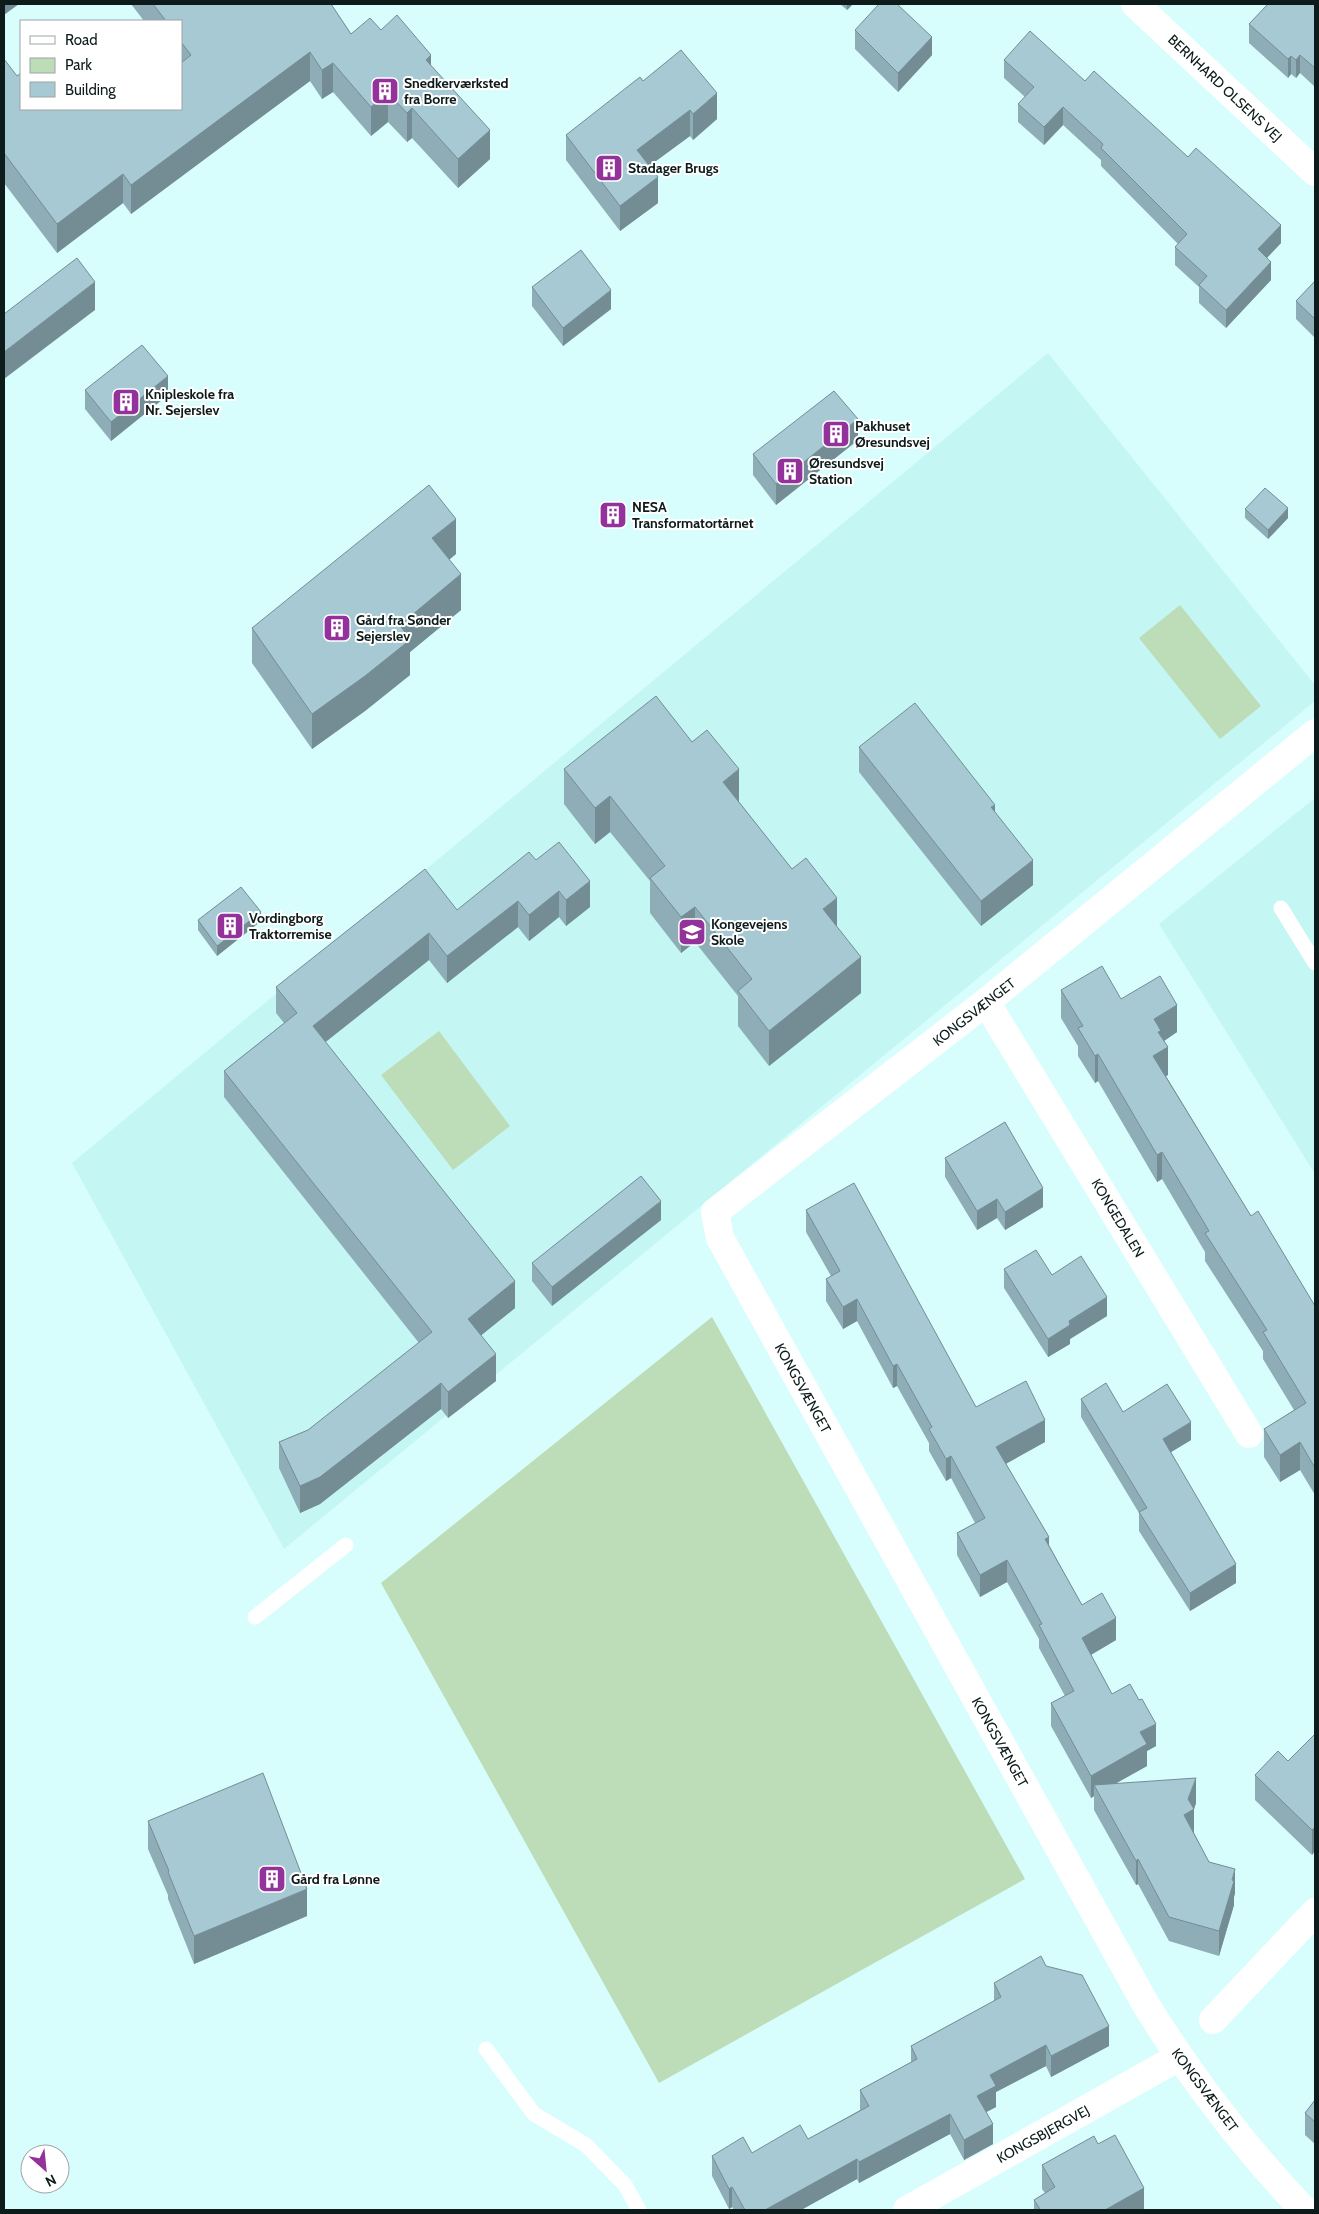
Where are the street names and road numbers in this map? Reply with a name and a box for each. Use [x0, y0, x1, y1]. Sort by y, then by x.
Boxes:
street label: BERNHARD OLSENS VEJ [1164, 30, 1286, 146]
street label: KONGSVÆNGET [929, 974, 1019, 1050]
street label: KONGEDALEN [1087, 1175, 1149, 1261]
street label: KONGSVÆNGET [771, 1340, 835, 1437]
street label: KONGSVÆNGET [968, 1694, 1032, 1791]
street label: KONGSVÆNGET [1168, 2045, 1243, 2136]
street label: KONGSBJERGVEJ [994, 2101, 1092, 2167]

